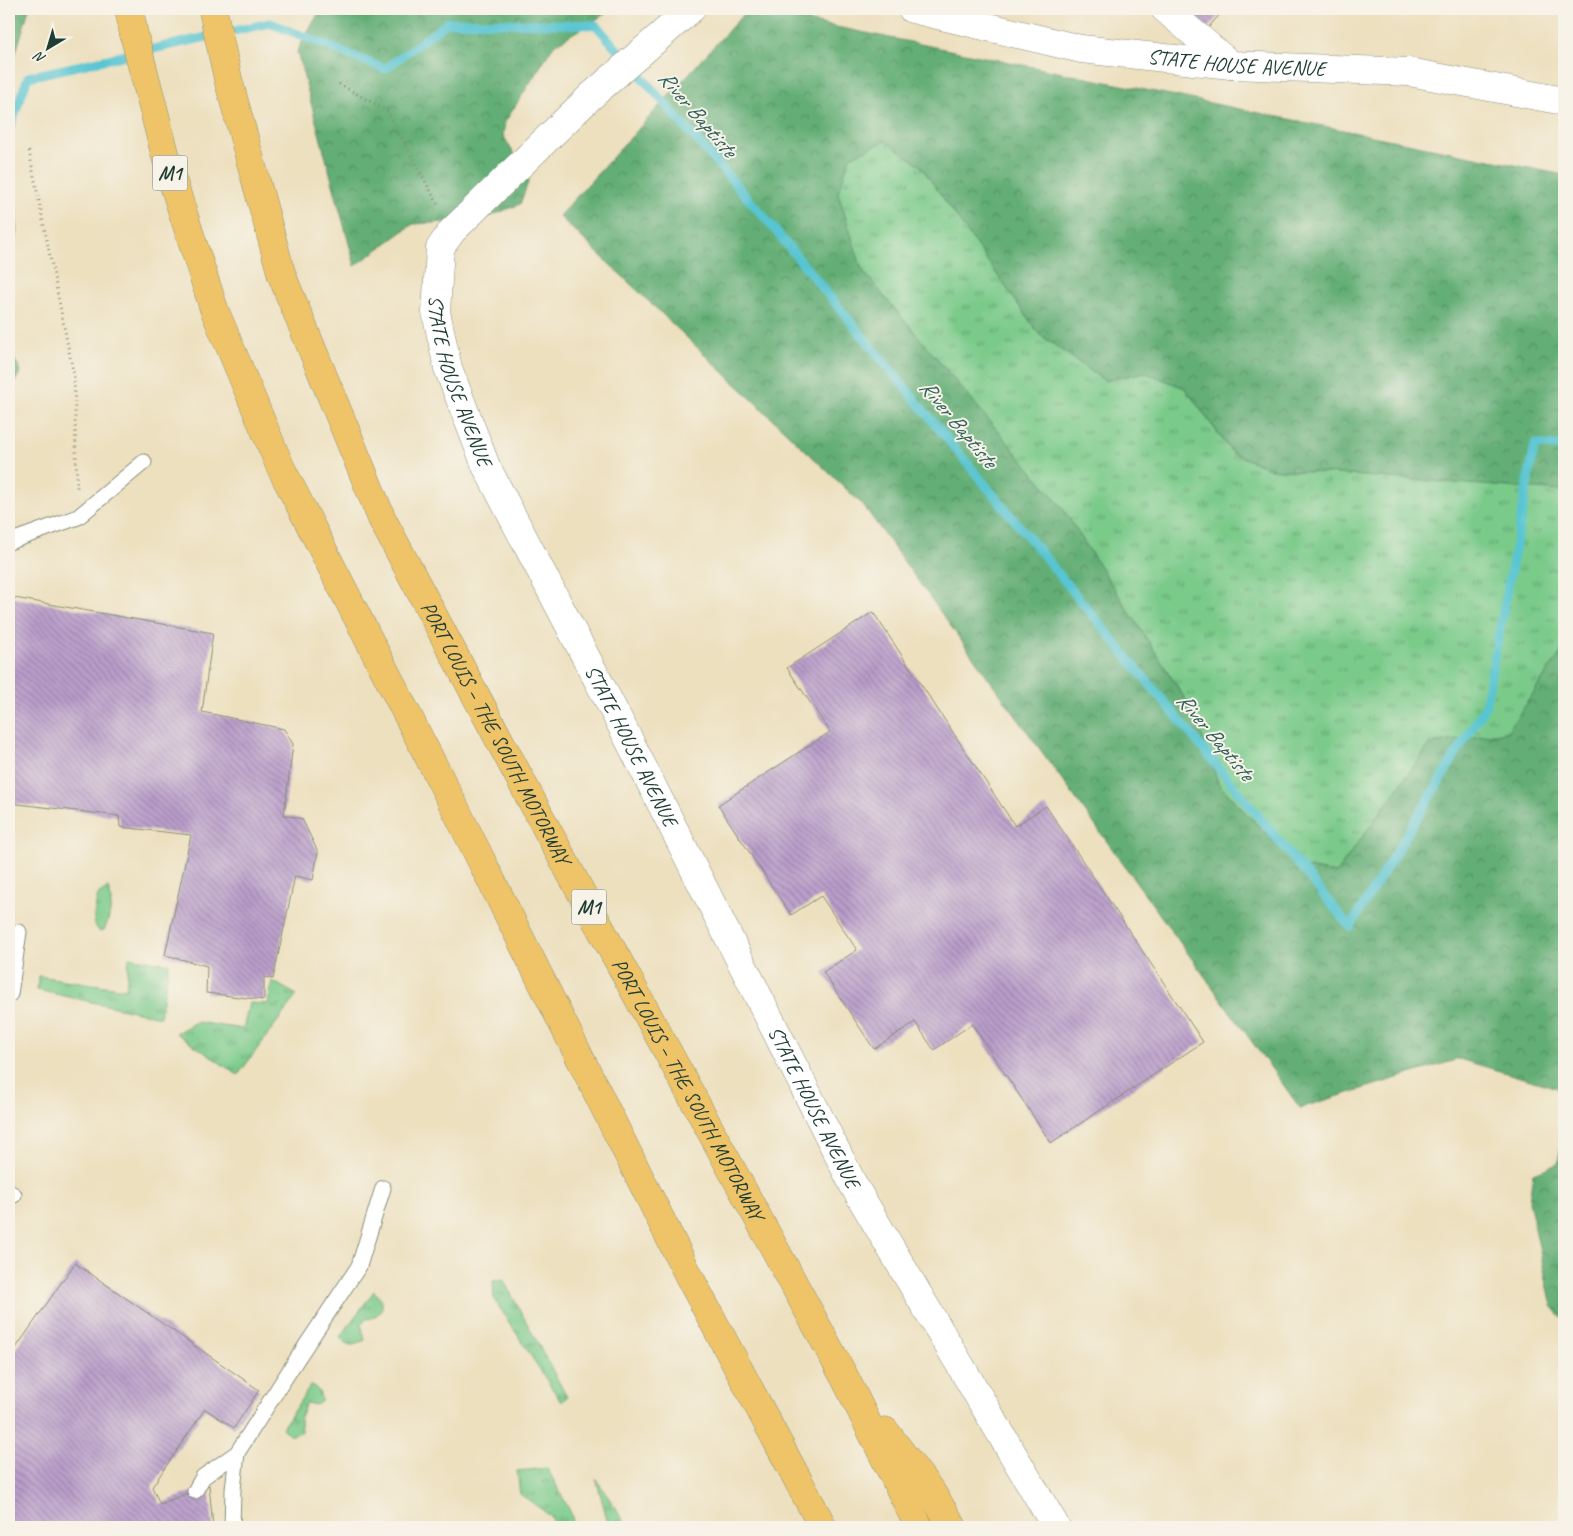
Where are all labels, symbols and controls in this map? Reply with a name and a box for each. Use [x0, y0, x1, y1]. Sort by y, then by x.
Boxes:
north arrow [22, 22, 72, 72]
street label: STATE HOUSE AVENUE [1146, 43, 1329, 82]
text: N [30, 47, 49, 67]
water label: River Baptiste [652, 65, 745, 166]
road number: M1 [152, 156, 188, 190]
street label: STATE HOUSE AVENUE [422, 295, 499, 473]
water label: River Baptiste [913, 374, 1005, 476]
street label: PORT LOUIS – THE SOUTH MOTORWAY [415, 597, 578, 873]
street label: STATE HOUSE AVENUE [579, 661, 685, 833]
water label: River Baptiste [1170, 687, 1262, 789]
road number: M1 [572, 890, 606, 924]
street label: PORT LOUIS – THE SOUTH MOTORWAY [606, 954, 772, 1229]
street label: STATE HOUSE AVENUE [763, 1022, 867, 1195]

